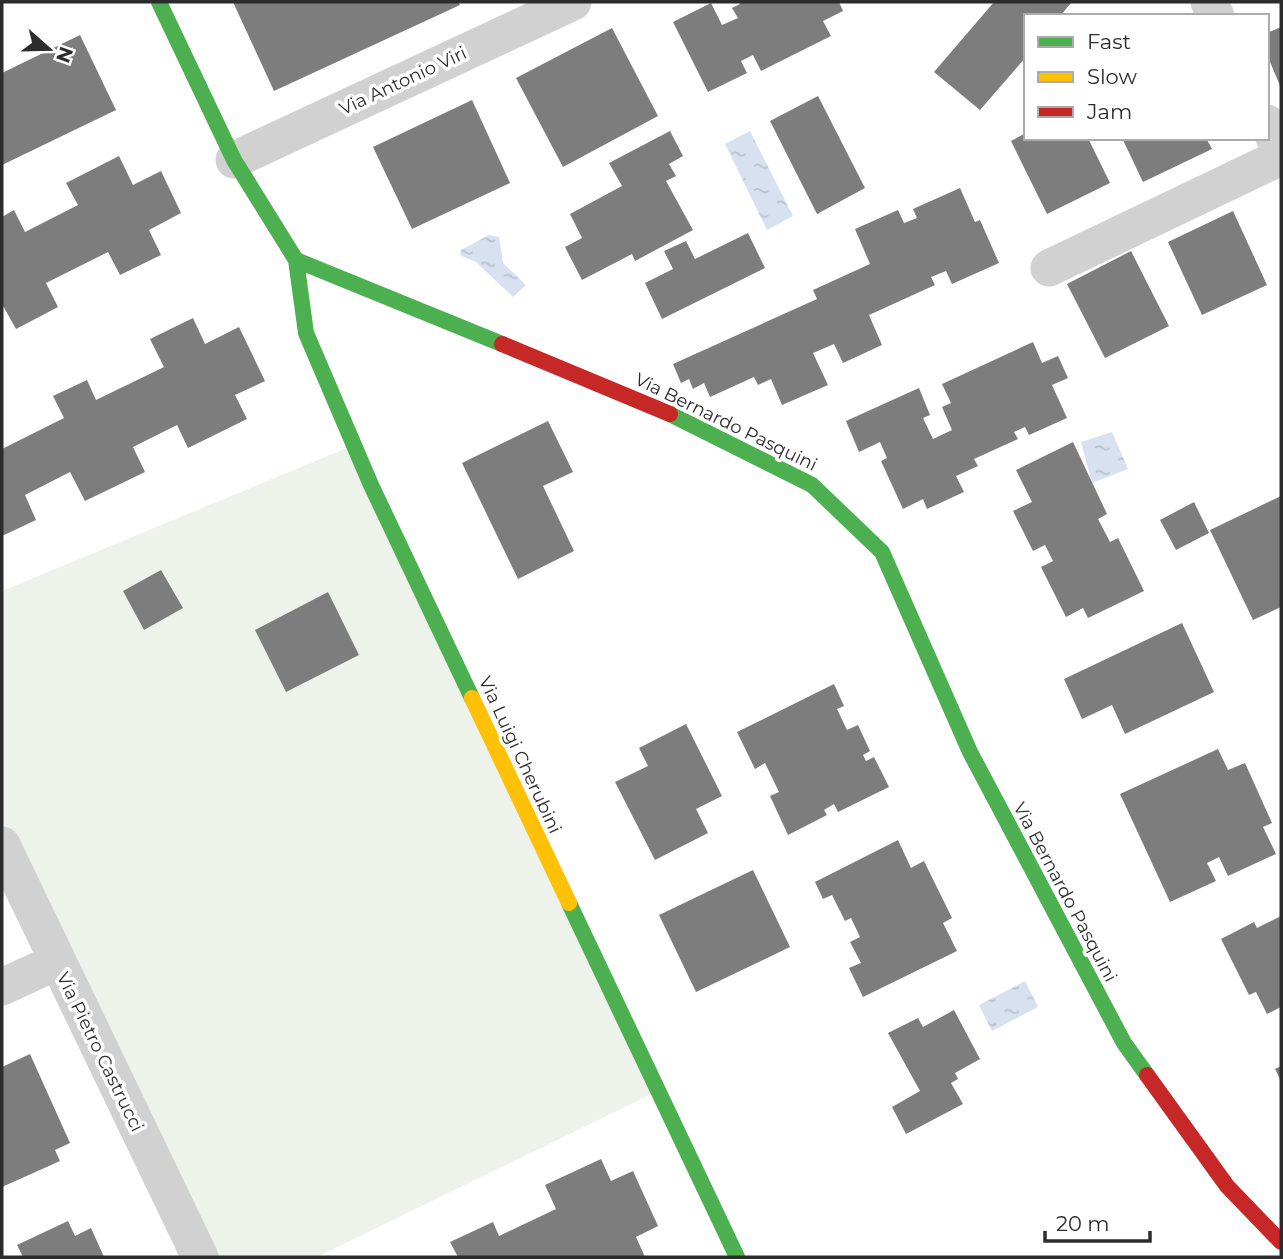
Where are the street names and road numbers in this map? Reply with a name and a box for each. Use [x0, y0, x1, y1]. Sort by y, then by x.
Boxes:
street label: Via Antonio Viri [336, 42, 470, 120]
street label: Via Bernardo Pasquini [631, 368, 821, 476]
street label: Via Luigi Cherubini [474, 673, 566, 837]
street label: Via Bernardo Pasquini [1008, 798, 1122, 986]
street label: Via Pietro Castrucci [52, 969, 148, 1135]

